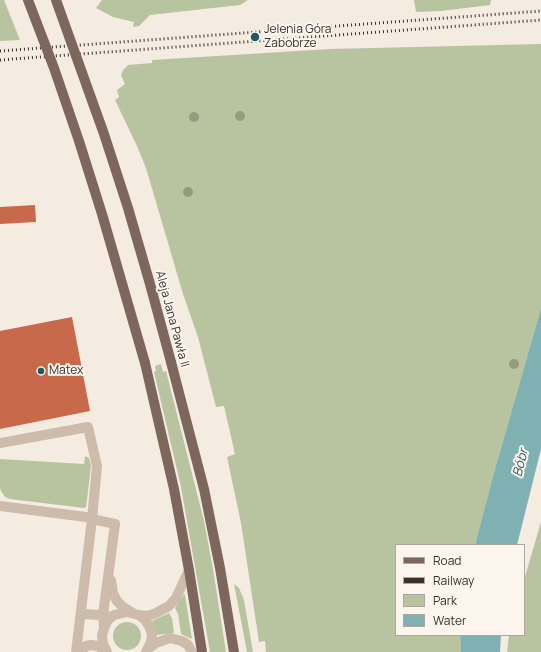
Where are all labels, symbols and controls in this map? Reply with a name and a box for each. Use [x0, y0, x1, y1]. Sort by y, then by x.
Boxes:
place label: Jelenia Góra Zabobrze [264, 23, 332, 51]
marker: Jelenia Góra Zabobrze [249, 31, 261, 43]
street label: Aleja Jana Pawła II [152, 269, 192, 369]
place label: Matex [49, 364, 83, 378]
marker: Matex [36, 366, 46, 376]
water label: Bóbr [510, 448, 532, 478]
legend [395, 544, 525, 636]
text: Road [433, 552, 461, 569]
text: Railway [433, 572, 474, 589]
text: Park [433, 592, 457, 609]
text: Water [433, 612, 466, 629]

